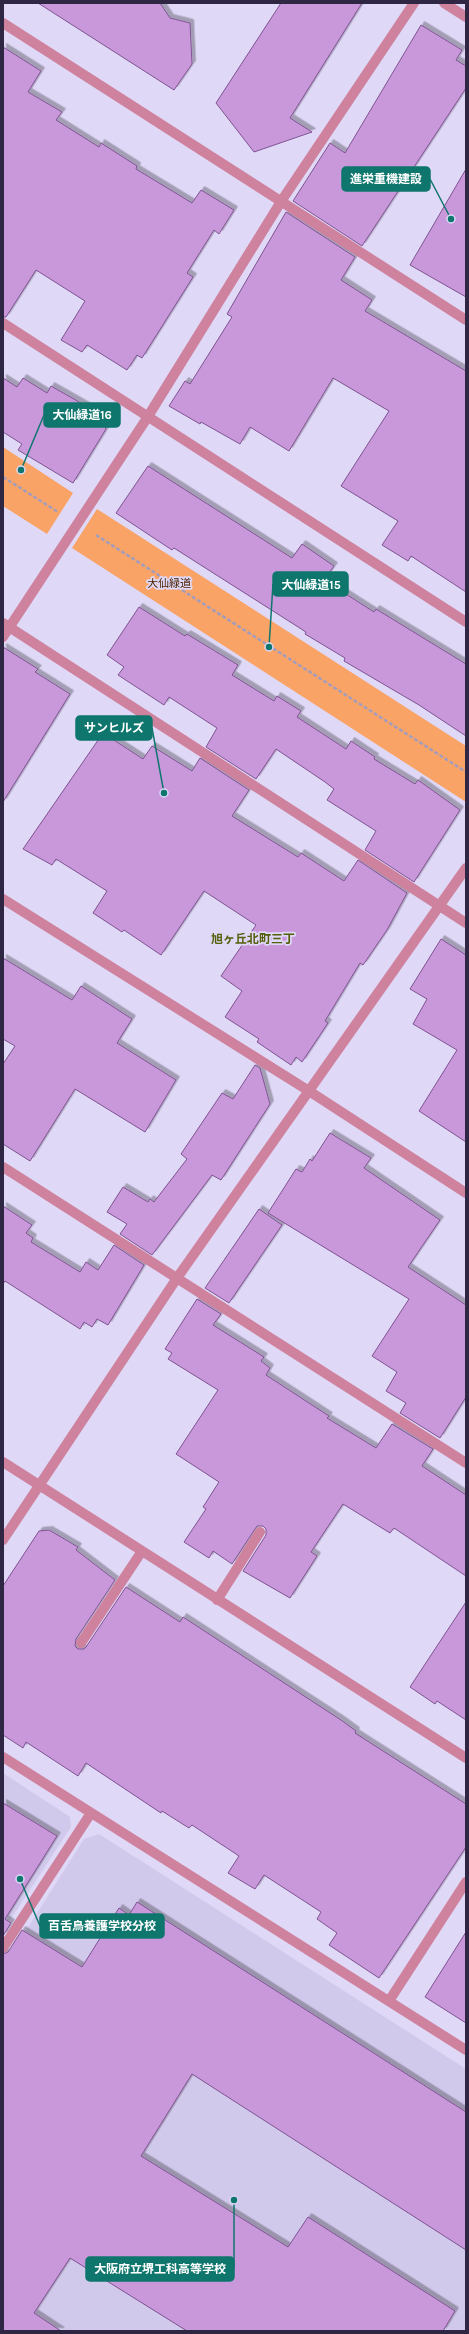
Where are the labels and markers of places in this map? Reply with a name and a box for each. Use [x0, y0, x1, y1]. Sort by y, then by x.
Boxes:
callout: 進栄重機建設 [342, 167, 430, 191]
callout: 大仙緑道16 [44, 403, 120, 427]
callout: 大仙緑道15 [273, 572, 348, 596]
callout: サンヒルズ [76, 716, 152, 740]
callout: 百舌鳥養護学校分校 [40, 1914, 164, 1938]
callout: 大阪府立堺工科高等学校 [86, 2257, 234, 2281]

